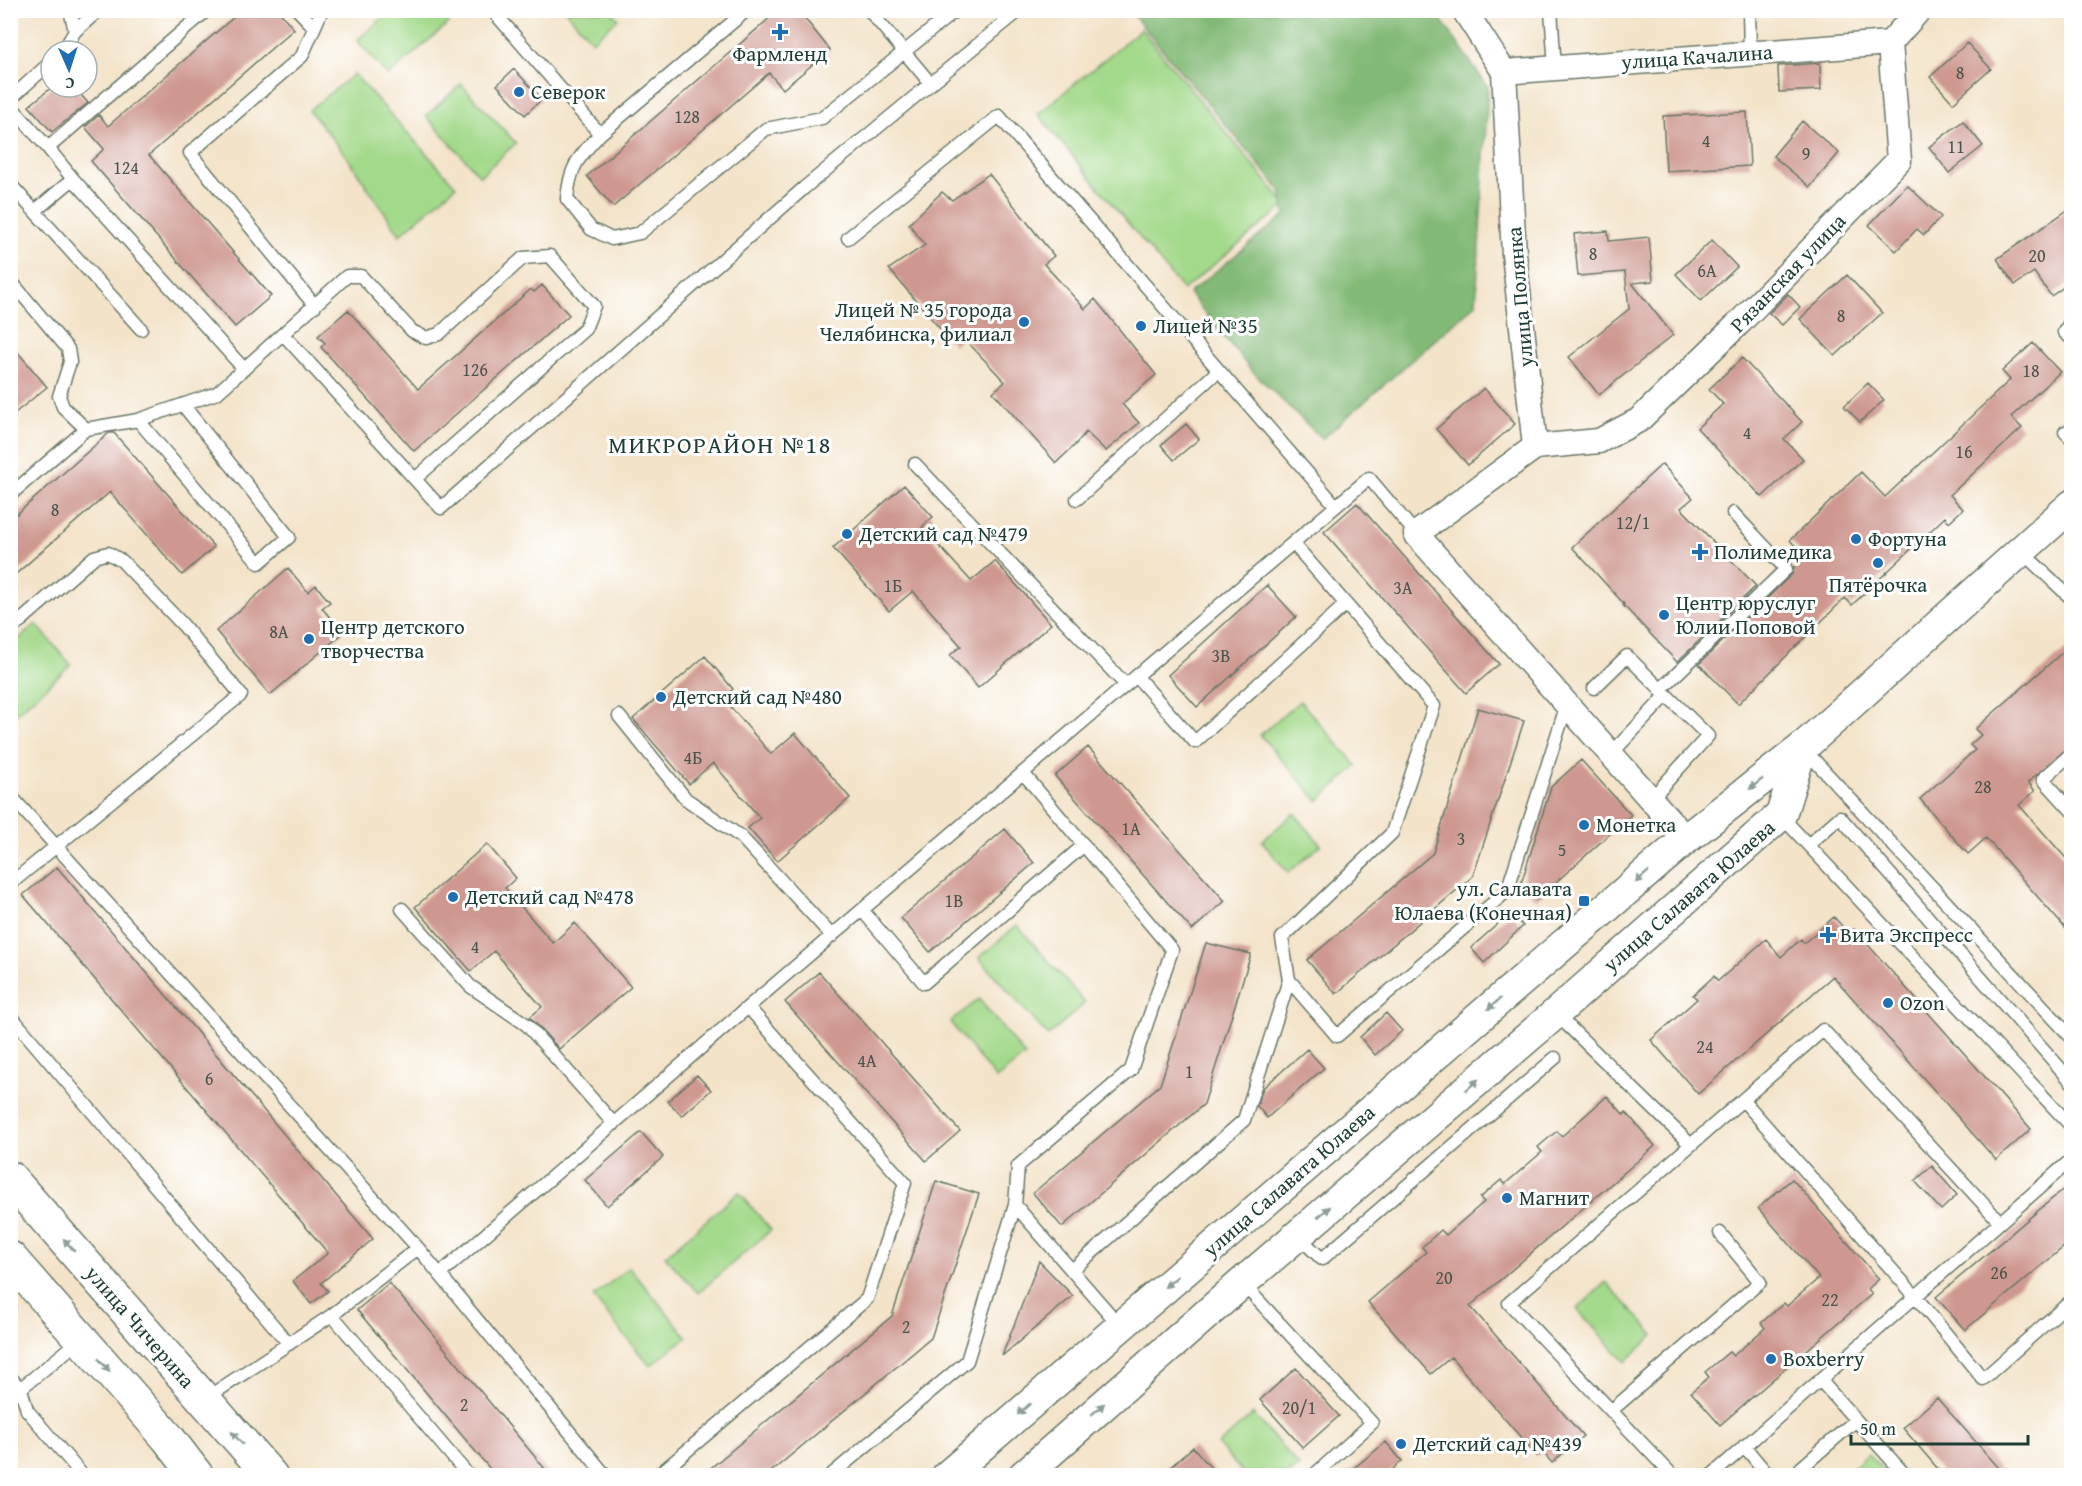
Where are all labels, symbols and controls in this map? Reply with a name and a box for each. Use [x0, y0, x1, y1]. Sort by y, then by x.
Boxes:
marker: Фармленд [773, 25, 787, 39]
street label: улица Качалина [1619, 36, 1774, 77]
place label: Фармленд [733, 38, 828, 69]
north arrow [39, 39, 99, 99]
house number: 8 [1956, 59, 1964, 86]
text: С [65, 72, 75, 96]
place label: Северок [531, 76, 605, 107]
marker: Северок [512, 85, 526, 99]
house number: 128 [674, 103, 700, 130]
house number: 4 [1702, 127, 1710, 154]
house number: 11 [1947, 133, 1965, 160]
house number: 9 [1802, 140, 1810, 167]
house number: 124 [113, 154, 139, 181]
street label: Рязанская улица [1722, 206, 1853, 339]
street label: улица Полянка [1498, 225, 1541, 370]
house number: 8 [1589, 240, 1597, 267]
house number: 20 [2028, 242, 2046, 269]
house number: 6А [1697, 257, 1717, 284]
place label: Лицей № 35 города Челябинска, филиал [820, 294, 1012, 349]
house number: 8 [1837, 302, 1845, 329]
place label: Лицей №35 [1153, 310, 1258, 341]
marker: Лицей № 35 города Челябинска, филиал [1017, 315, 1031, 329]
marker: Лицей №35 [1134, 319, 1148, 333]
house number: 126 [462, 356, 488, 383]
house number: 18 [2022, 357, 2040, 384]
house number: 4 [1743, 419, 1751, 446]
district label: МИКРОРАЙОН №18 [608, 427, 832, 462]
house number: 16 [1955, 438, 1973, 465]
house number: 8 [51, 496, 59, 523]
house number: 12/1 [1616, 509, 1650, 536]
place label: Детский сад №479 [858, 518, 1028, 549]
place label: Фортуна [1868, 523, 1947, 554]
marker: Детский сад №479 [840, 527, 854, 541]
marker: Фортуна [1849, 532, 1863, 546]
place label: Полимедика [1714, 536, 1832, 567]
marker: Полимедика [1691, 543, 1709, 561]
marker: Пятёрочка [1871, 556, 1885, 570]
place label: Пятёрочка [1829, 569, 1927, 600]
house number: 1Б [884, 572, 902, 599]
house number: 3А [1393, 574, 1413, 601]
place label: Центр юруслуг Юлии Поповой [1676, 587, 1815, 642]
marker: Центр юруслуг Юлии Поповой [1657, 608, 1671, 622]
place label: Центр детского творчества [321, 611, 465, 666]
house number: 8А [269, 618, 289, 645]
marker: Центр детского творчества [302, 632, 316, 646]
house number: 3В [1212, 642, 1230, 669]
place label: Детский сад №480 [672, 681, 842, 712]
marker: Детский сад №480 [654, 690, 668, 704]
house number: 4Б [684, 744, 702, 771]
house number: 28 [1974, 773, 1992, 800]
one-way arrow [1748, 777, 1764, 790]
place label: Монетка [1596, 809, 1676, 840]
street label: улица Салавата Юлаева [1595, 812, 1781, 980]
house number: 1А [1121, 815, 1141, 842]
marker: Монетка [1577, 818, 1591, 832]
house number: 3 [1457, 825, 1465, 852]
house number: 5 [1558, 836, 1566, 863]
one-way arrow [1635, 870, 1650, 883]
place label: ул. Салавата Юлаева (Конечная) [1395, 873, 1572, 928]
place label: Детский сад №478 [464, 881, 634, 912]
house number: 1В [945, 887, 963, 914]
marker: Детский сад №478 [446, 890, 460, 904]
marker: ул. Салавата Юлаева (Конечная) [1577, 894, 1591, 908]
place label: Вита Экспресс [1840, 919, 1973, 950]
marker: Вита Экспресс [1821, 928, 1835, 942]
house number: 4 [471, 933, 479, 960]
place label: Ozon [1900, 987, 1945, 1018]
marker: Ozon [1881, 996, 1895, 1010]
one-way arrow [1487, 997, 1502, 1010]
house number: 24 [1696, 1033, 1714, 1060]
house number: 4А [857, 1047, 877, 1074]
house number: 1 [1185, 1058, 1193, 1085]
house number: 6 [205, 1065, 213, 1092]
one-way arrow [1464, 1079, 1479, 1092]
street label: улица Салавата Юлаева [1195, 1097, 1381, 1265]
place label: Магнит [1519, 1182, 1589, 1213]
marker: Магнит [1500, 1191, 1514, 1205]
one-way arrow [1316, 1206, 1331, 1219]
one-way arrow [62, 1237, 75, 1253]
street label: улица Чичерина [78, 1258, 202, 1395]
house number: 26 [1990, 1259, 2008, 1286]
house number: 20 [1435, 1264, 1453, 1291]
one-way arrow [1163, 1275, 1179, 1288]
house number: 22 [1821, 1286, 1839, 1313]
house number: 2 [902, 1313, 910, 1340]
place label: Boxberry [1783, 1343, 1865, 1374]
marker: Boxberry [1764, 1352, 1778, 1366]
one-way arrow [97, 1357, 110, 1372]
house number: 2 [460, 1391, 468, 1418]
house number: 20/1 [1282, 1394, 1316, 1421]
one-way arrow [1016, 1403, 1031, 1416]
one-way arrow [1090, 1403, 1105, 1416]
scale bar [1851, 1408, 2028, 1446]
text: 50 m [1860, 1415, 1896, 1442]
place label: Детский сад №439 [1412, 1428, 1582, 1459]
one-way arrow [231, 1431, 244, 1446]
marker: Детский сад №439 [1394, 1437, 1408, 1451]

